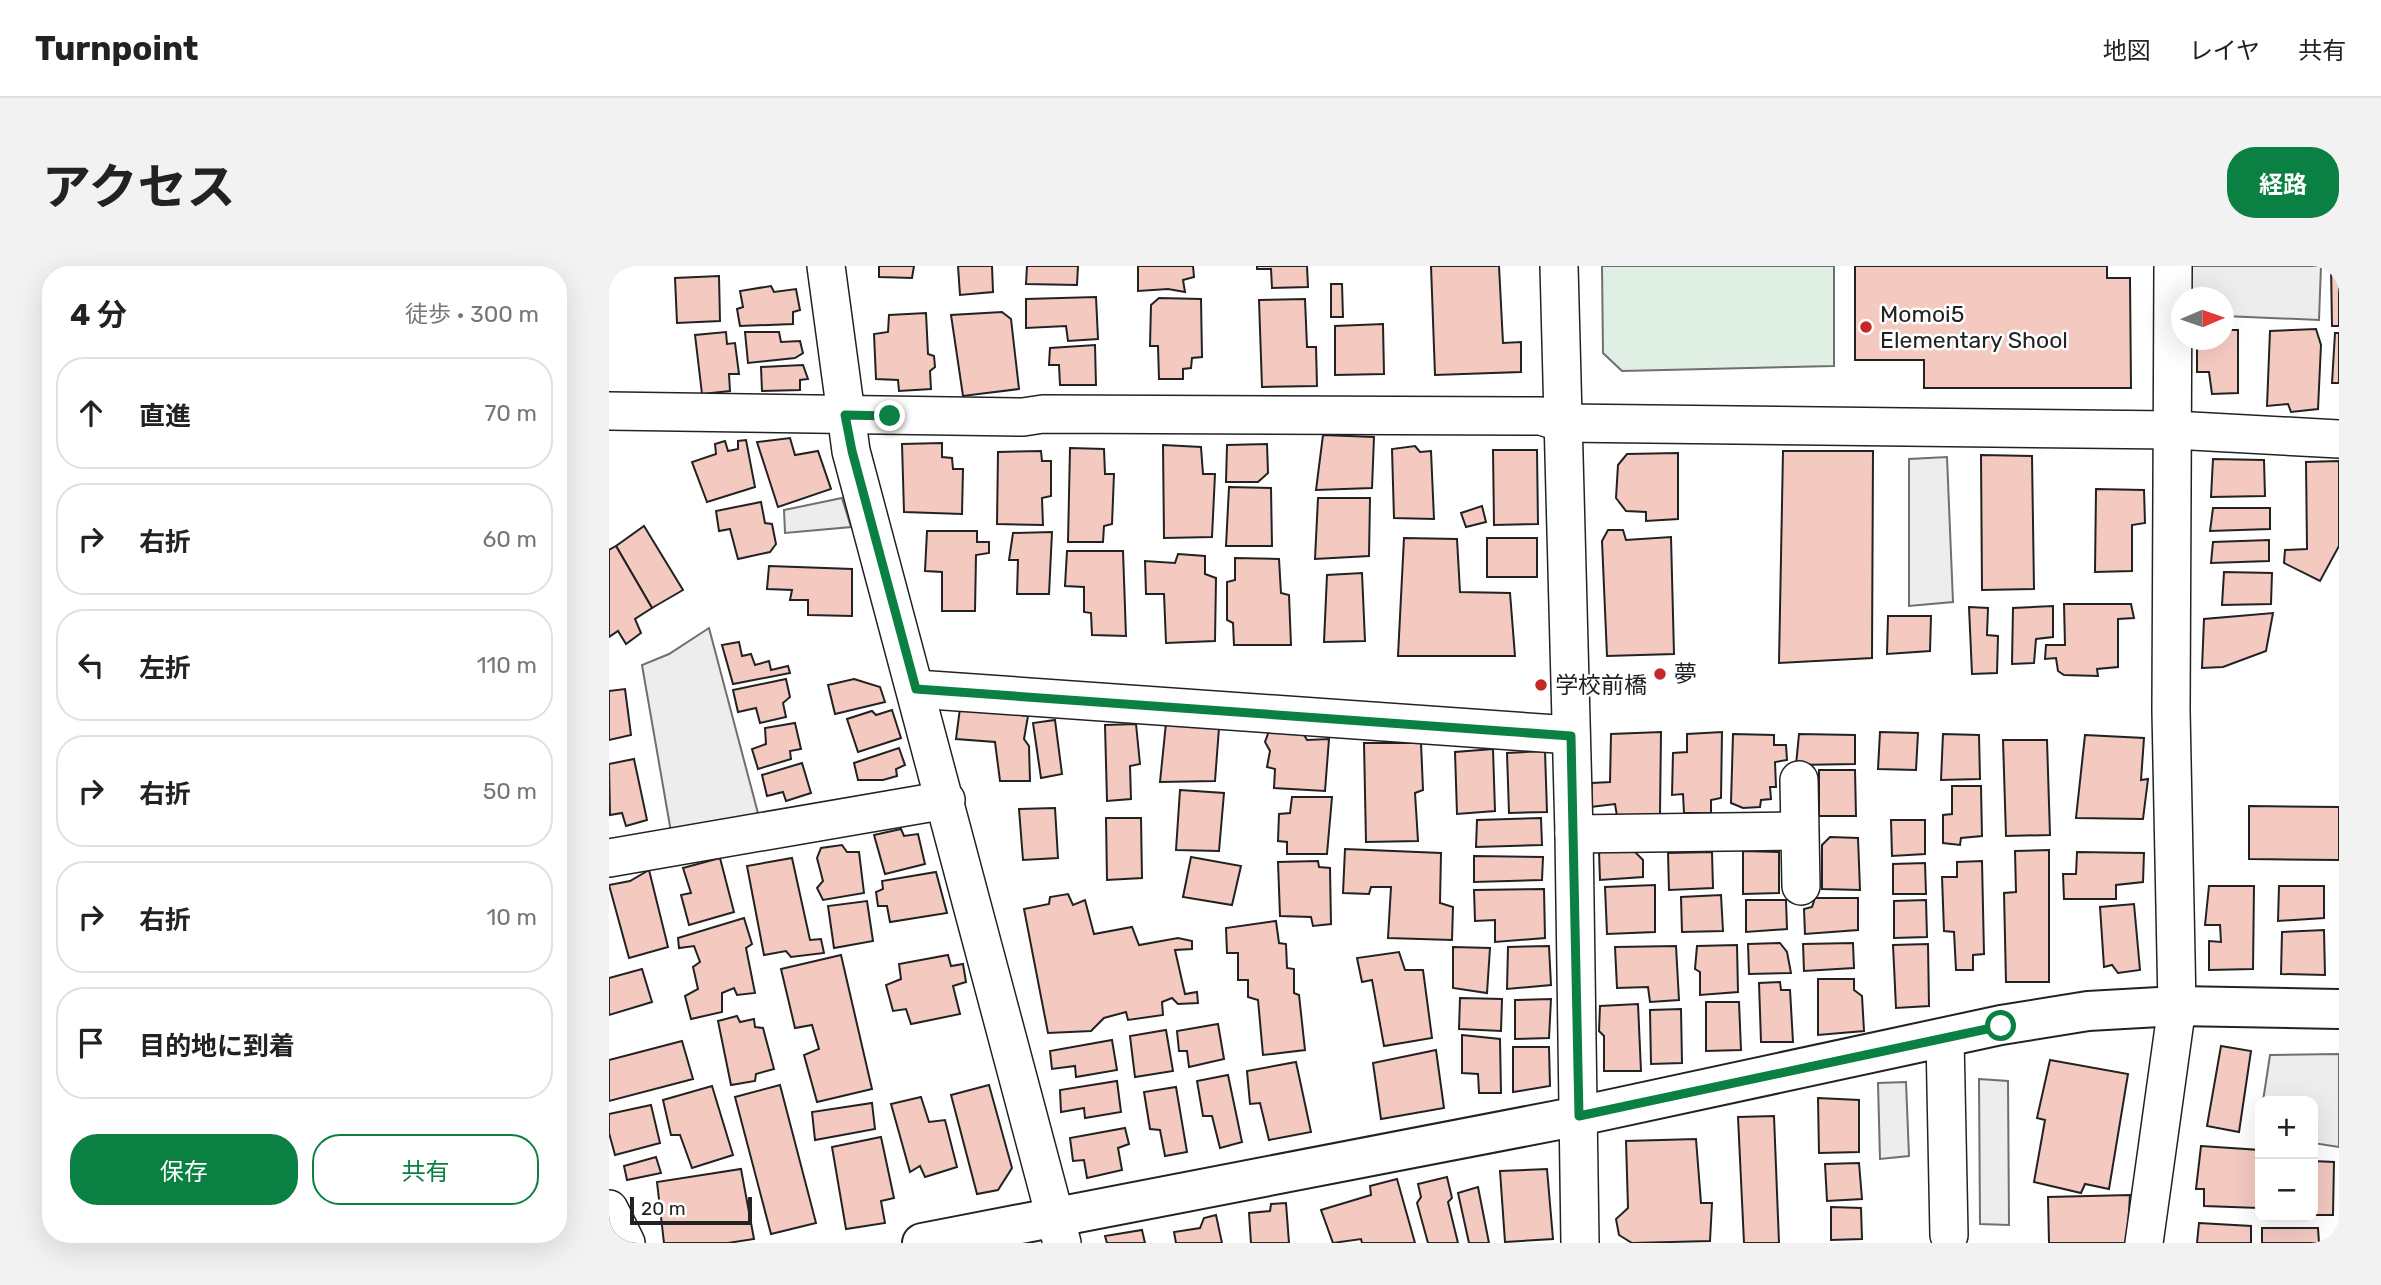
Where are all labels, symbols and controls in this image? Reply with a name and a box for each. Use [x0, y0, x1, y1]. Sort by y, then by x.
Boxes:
text: Turnpoint [35, 29, 198, 68]
text: 地図 [2103, 37, 2151, 65]
text: レイヤ [2189, 37, 2260, 65]
text: 共有 [2298, 37, 2346, 65]
button: 経路 [2227, 147, 2339, 218]
text: アクセス [42, 158, 236, 216]
north arrow [2171, 287, 2234, 350]
text: 4 分 [70, 297, 127, 333]
text: 徒歩 · 300 m [405, 300, 539, 328]
place label: Momoi5 Elementary Shool [1880, 300, 2068, 354]
marker: Momoi5 Elementary Shool [1858, 319, 1874, 335]
icon: ahead [72, 394, 110, 432]
text: 70 m [485, 399, 537, 427]
route end [874, 400, 905, 431]
text: 直進 [139, 401, 191, 432]
icon: right [72, 520, 110, 558]
text: 60 m [482, 525, 537, 553]
text: 右折 [139, 527, 191, 558]
icon: left [72, 646, 110, 684]
text: 110 m [477, 651, 537, 679]
text: 左折 [139, 653, 191, 684]
place label: 夢 [1674, 660, 1697, 688]
marker: 夢 [1652, 666, 1668, 682]
place label: 学校前橋 [1555, 671, 1647, 699]
marker: 学校前橋 [1533, 677, 1549, 693]
icon: right [72, 772, 110, 810]
text: 50 m [483, 777, 537, 805]
text: 右折 [139, 779, 191, 810]
icon: right [72, 898, 110, 936]
text: 10 m [486, 903, 537, 931]
text: 右折 [139, 905, 191, 936]
route start [1985, 1010, 2016, 1041]
icon: arrive [72, 1024, 110, 1062]
text: 目的地に到着 [139, 1031, 295, 1062]
map controls [2255, 1096, 2318, 1222]
button: + [2255, 1096, 2318, 1159]
button: 保存 [70, 1134, 298, 1205]
button: 共有 [312, 1134, 539, 1205]
button: − [2255, 1159, 2318, 1222]
scale bar [630, 1194, 753, 1226]
text: 20 m [641, 1197, 686, 1220]

